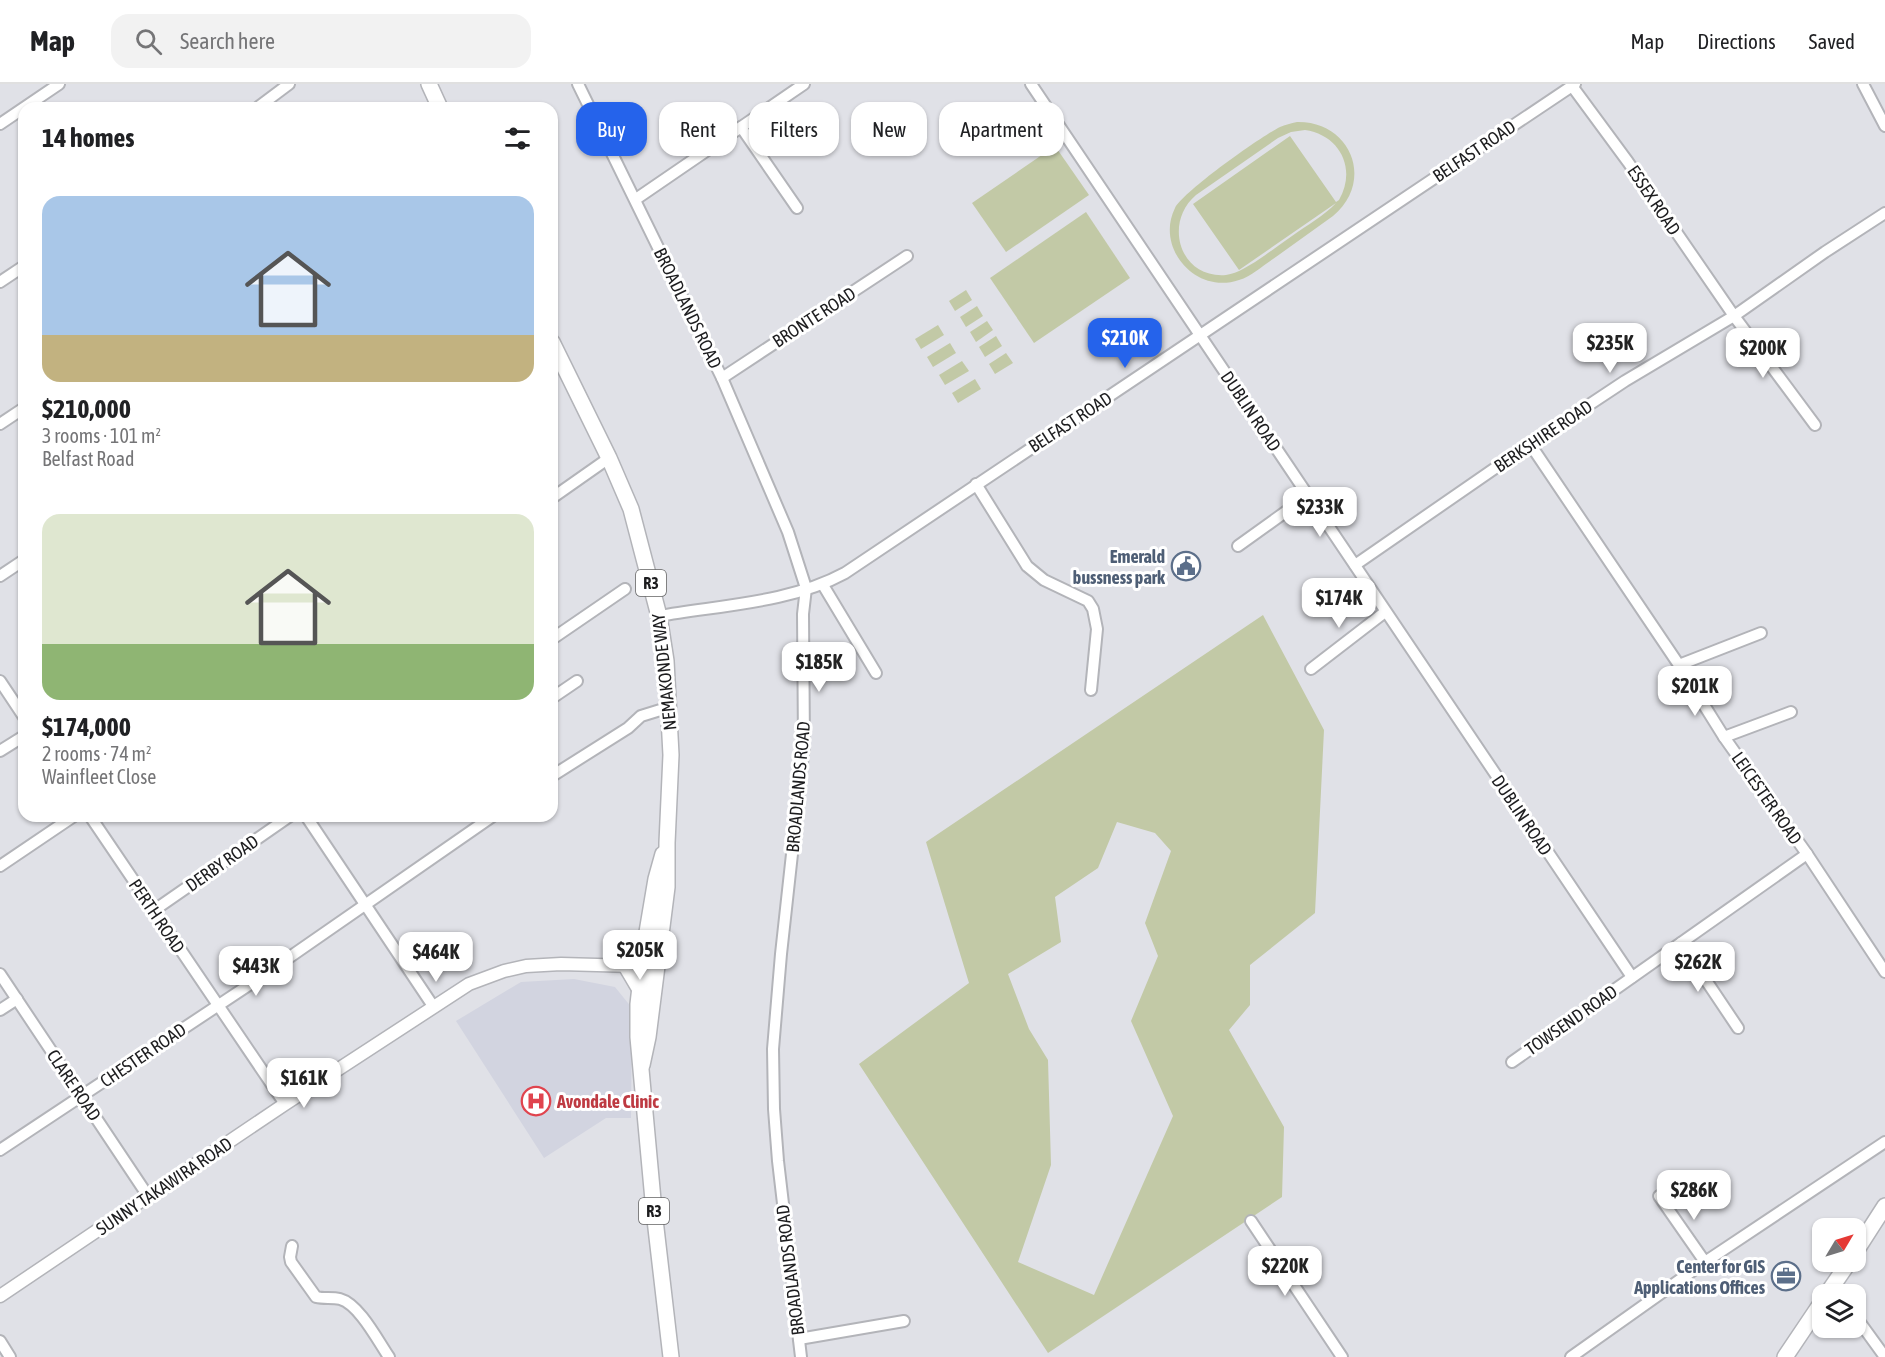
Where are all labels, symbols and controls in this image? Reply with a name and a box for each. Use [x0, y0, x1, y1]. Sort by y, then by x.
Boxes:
search box [111, 14, 531, 68]
text: Map [30, 25, 75, 57]
icon: search [132, 25, 165, 58]
text: Search here [180, 28, 275, 54]
text: Map [1630, 29, 1664, 53]
text: Directions [1697, 29, 1776, 53]
text: Saved [1809, 29, 1855, 53]
chip: Buy [576, 102, 647, 156]
chip: Rent [659, 102, 737, 156]
chip: Filters [749, 102, 839, 156]
chip: New [851, 102, 927, 156]
chip: Apartment [939, 102, 1064, 156]
street label: BELFAST ROAD [1429, 116, 1519, 186]
icon: filters [501, 122, 534, 155]
text: 14 homes [42, 123, 135, 153]
street label: ESSEX ROAD [1623, 161, 1685, 239]
icon: home [234, 235, 342, 343]
street label: BROADLANDS ROAD [650, 244, 726, 372]
street label: BRONTE ROAD [769, 282, 859, 352]
pin: $210K [1083, 318, 1167, 369]
pin: $235K [1568, 323, 1652, 374]
text: $210K [1102, 326, 1148, 349]
pin: $200K [1721, 328, 1805, 379]
text: $235K [1587, 331, 1633, 354]
text: $200K [1740, 336, 1786, 359]
street label: DUBLIN ROAD [1217, 367, 1285, 455]
street label: BELFAST ROAD [1024, 387, 1116, 457]
text: $210,000 [42, 394, 131, 424]
street label: BERKSHIRE ROAD [1490, 395, 1596, 477]
text: 3 rooms · 101 m² [42, 424, 161, 447]
text: Belfast Road [42, 447, 134, 470]
pin: $233K [1278, 487, 1362, 538]
text: $233K [1297, 495, 1343, 518]
place label: Emerald bussness park [1073, 546, 1166, 588]
public building icon: Emerald bussness park [1170, 550, 1202, 582]
icon: home [234, 553, 342, 661]
road number: R3 [636, 570, 666, 596]
pin: $174K [1297, 578, 1381, 629]
text: $174K [1316, 586, 1362, 609]
street label: NEMAKONDE WAY [647, 613, 681, 731]
pin: $185K [777, 642, 861, 693]
text: $185K [796, 650, 842, 673]
pin: $201K [1653, 666, 1737, 717]
text: $201K [1672, 674, 1718, 697]
text: $174,000 [42, 712, 131, 742]
street label: BROADLANDS ROAD [782, 721, 814, 853]
text: 2 rooms · 74 m² [42, 742, 152, 765]
street label: LEICESTER ROAD [1727, 748, 1807, 848]
text: Wainfleet Close [42, 765, 156, 788]
street label: DUBLIN ROAD [1488, 771, 1556, 859]
street label: DERBY ROAD [182, 830, 262, 896]
street label: PERTH ROAD [125, 875, 189, 957]
pin: $205K [598, 930, 682, 981]
pin: $464K [394, 932, 478, 983]
text: $205K [617, 938, 663, 961]
text: $464K [413, 940, 459, 963]
pin: $262K [1656, 942, 1740, 993]
pin: $443K [214, 946, 298, 997]
text: $262K [1675, 950, 1721, 973]
text: $443K [233, 954, 279, 977]
street label: TOWSEND ROAD [1521, 981, 1621, 1059]
street label: CHESTER ROAD [96, 1019, 190, 1091]
street label: CLARE ROAD [43, 1045, 105, 1125]
pin: $161K [262, 1058, 346, 1109]
text: $161K [281, 1066, 327, 1089]
hospital icon: Avondale Clinic [520, 1085, 552, 1117]
place label: Avondale Clinic [556, 1091, 659, 1112]
street label: SUNNY TAKAWIRA ROAD [92, 1133, 236, 1239]
pin: $286K [1652, 1170, 1736, 1221]
text: $286K [1671, 1178, 1717, 1201]
road number: R3 [639, 1198, 669, 1224]
street label: BROADLANDS ROAD [772, 1203, 808, 1337]
north arrow [1812, 1218, 1866, 1272]
map controls [1812, 1218, 1866, 1338]
pin: $220K [1243, 1246, 1327, 1297]
text: $220K [1262, 1254, 1308, 1277]
place label: Center for GIS Applications Offices [1633, 1256, 1766, 1298]
office icon: Center for GIS Applications Offices [1770, 1260, 1802, 1292]
button: layers [1812, 1284, 1866, 1338]

